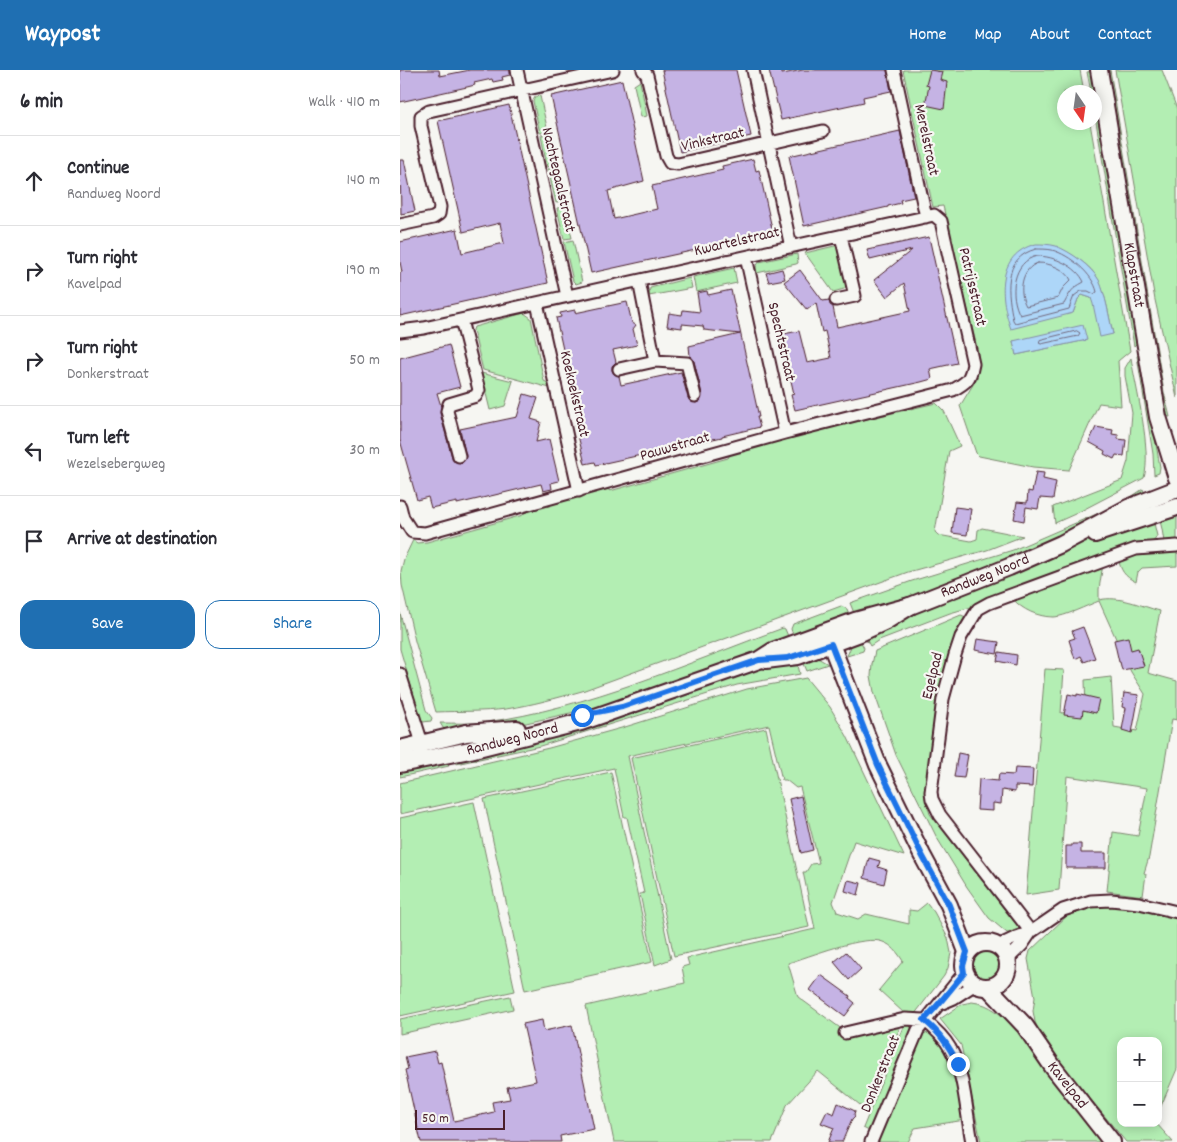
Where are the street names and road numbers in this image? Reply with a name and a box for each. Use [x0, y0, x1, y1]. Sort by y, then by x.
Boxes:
street label: Merelstraat [907, 102, 945, 178]
street label: Vinkstraat [679, 122, 747, 158]
street label: Nachtegaalstraat [535, 125, 581, 235]
street label: Kwartelstraat [692, 221, 782, 263]
street label: Klapstraat [1117, 241, 1151, 309]
street label: Patrijsstraat [952, 245, 992, 329]
street label: Spechtstraat [761, 300, 801, 384]
street label: Koekoekstraat [553, 348, 595, 440]
street label: Pauwstraat [637, 426, 713, 468]
street label: Randweg Noord [937, 548, 1033, 604]
street label: Egelpad [916, 650, 950, 702]
street label: Randweg Noord [464, 717, 561, 762]
street label: Donkerstraat [855, 1032, 907, 1116]
street label: Kavelpad [1041, 1057, 1093, 1114]

